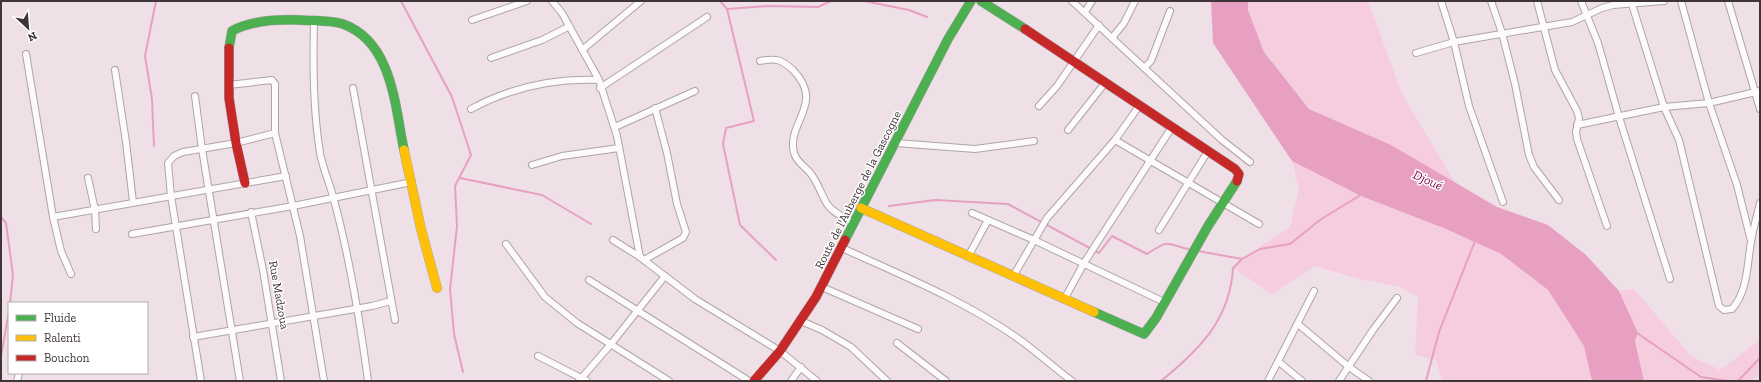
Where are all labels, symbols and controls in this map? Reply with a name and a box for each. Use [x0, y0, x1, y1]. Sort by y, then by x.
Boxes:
north arrow [8, 8, 48, 48]
text: N [25, 29, 39, 44]
street label: Route de l'Auberge de la Gascogne [812, 108, 904, 271]
water label: Djoué [1411, 167, 1445, 193]
street label: Rue Madzoua [266, 260, 292, 331]
legend [8, 302, 148, 374]
text: Fluide [44, 311, 77, 325]
text: Ralenti [44, 331, 81, 345]
text: Bouchon [44, 351, 90, 365]

